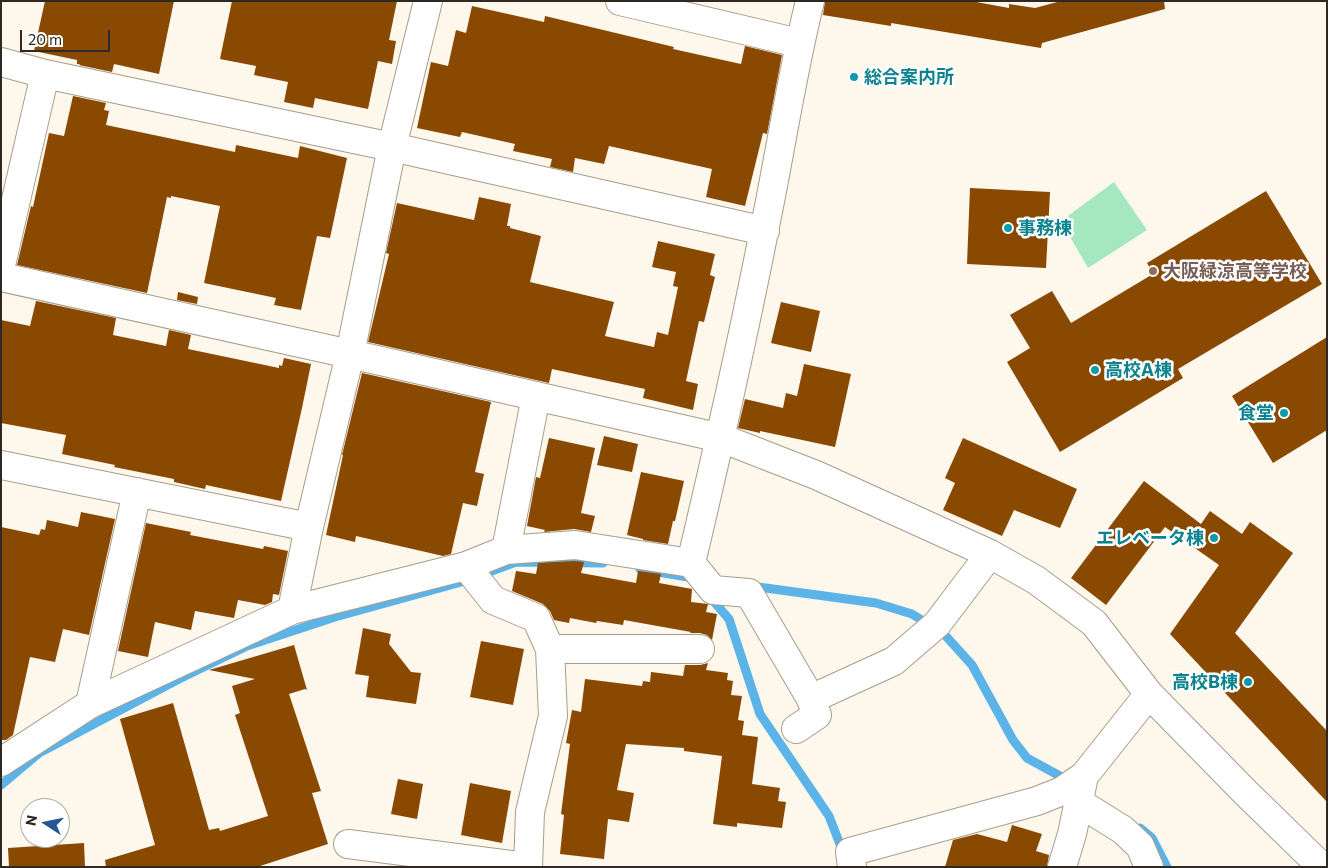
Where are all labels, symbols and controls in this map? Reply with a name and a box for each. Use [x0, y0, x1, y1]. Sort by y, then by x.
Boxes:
scale bar [22, 20, 112, 52]
text: 20 m [28, 30, 62, 48]
place label: 総合案内所 [864, 66, 954, 88]
marker: 総合案内所 [848, 71, 860, 83]
place label: 事務棟 [1018, 217, 1072, 239]
marker: 事務棟 [1002, 222, 1014, 234]
place label: 大阪緑涼高等学校 [1163, 260, 1307, 282]
marker: 大阪緑涼高等学校 [1147, 265, 1159, 277]
place label: 高校A棟 [1105, 359, 1172, 381]
marker: 高校A棟 [1089, 364, 1101, 376]
place label: 食堂 [1238, 402, 1274, 424]
marker: 食堂 [1278, 407, 1290, 419]
place label: エレベータ棟 [1096, 527, 1204, 549]
marker: エレベータ棟 [1208, 532, 1220, 544]
place label: 高校B棟 [1172, 671, 1238, 693]
marker: 高校B棟 [1242, 676, 1254, 688]
north arrow [20, 798, 70, 848]
text: N [21, 813, 40, 827]

